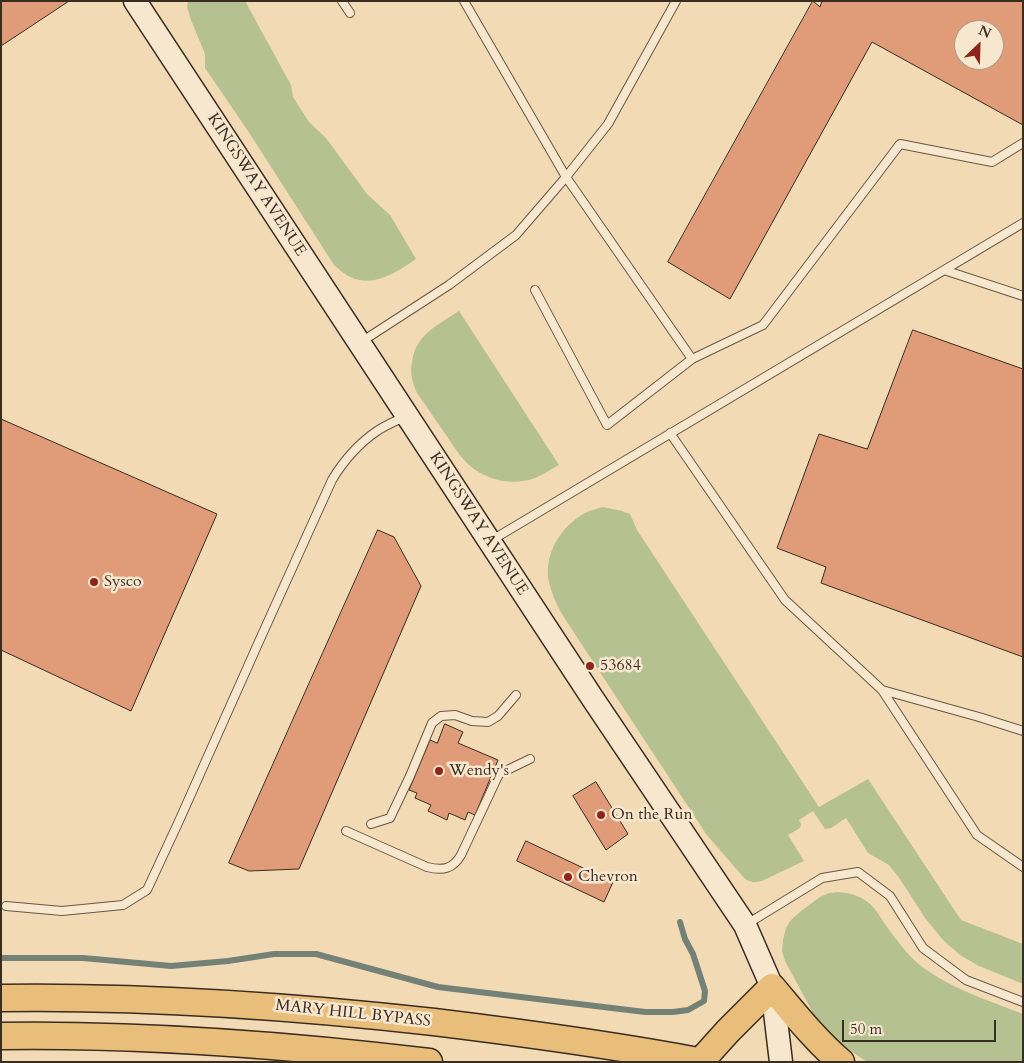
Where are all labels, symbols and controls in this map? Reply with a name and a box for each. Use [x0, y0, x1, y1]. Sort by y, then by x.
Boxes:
north arrow [954, 20, 1004, 70]
text: N [975, 21, 994, 43]
street label: KINGSWAY AVENUE [203, 110, 309, 260]
street label: KINGSWAY AVENUE [425, 449, 531, 599]
place label: Sysco [104, 572, 142, 592]
marker: Sysco [88, 576, 100, 588]
place label: 53684 [600, 656, 641, 676]
marker: 53684 [584, 660, 596, 672]
place label: Wendy's [449, 761, 509, 781]
marker: Wendy's [433, 765, 445, 777]
place label: On the Run [611, 805, 693, 825]
marker: On the Run [595, 809, 607, 821]
place label: Chevron [578, 867, 638, 887]
marker: Chevron [562, 871, 574, 883]
street label: MARY HILL BYPASS [274, 996, 432, 1032]
scale bar [844, 1010, 998, 1042]
text: 50 m [850, 1019, 882, 1039]

